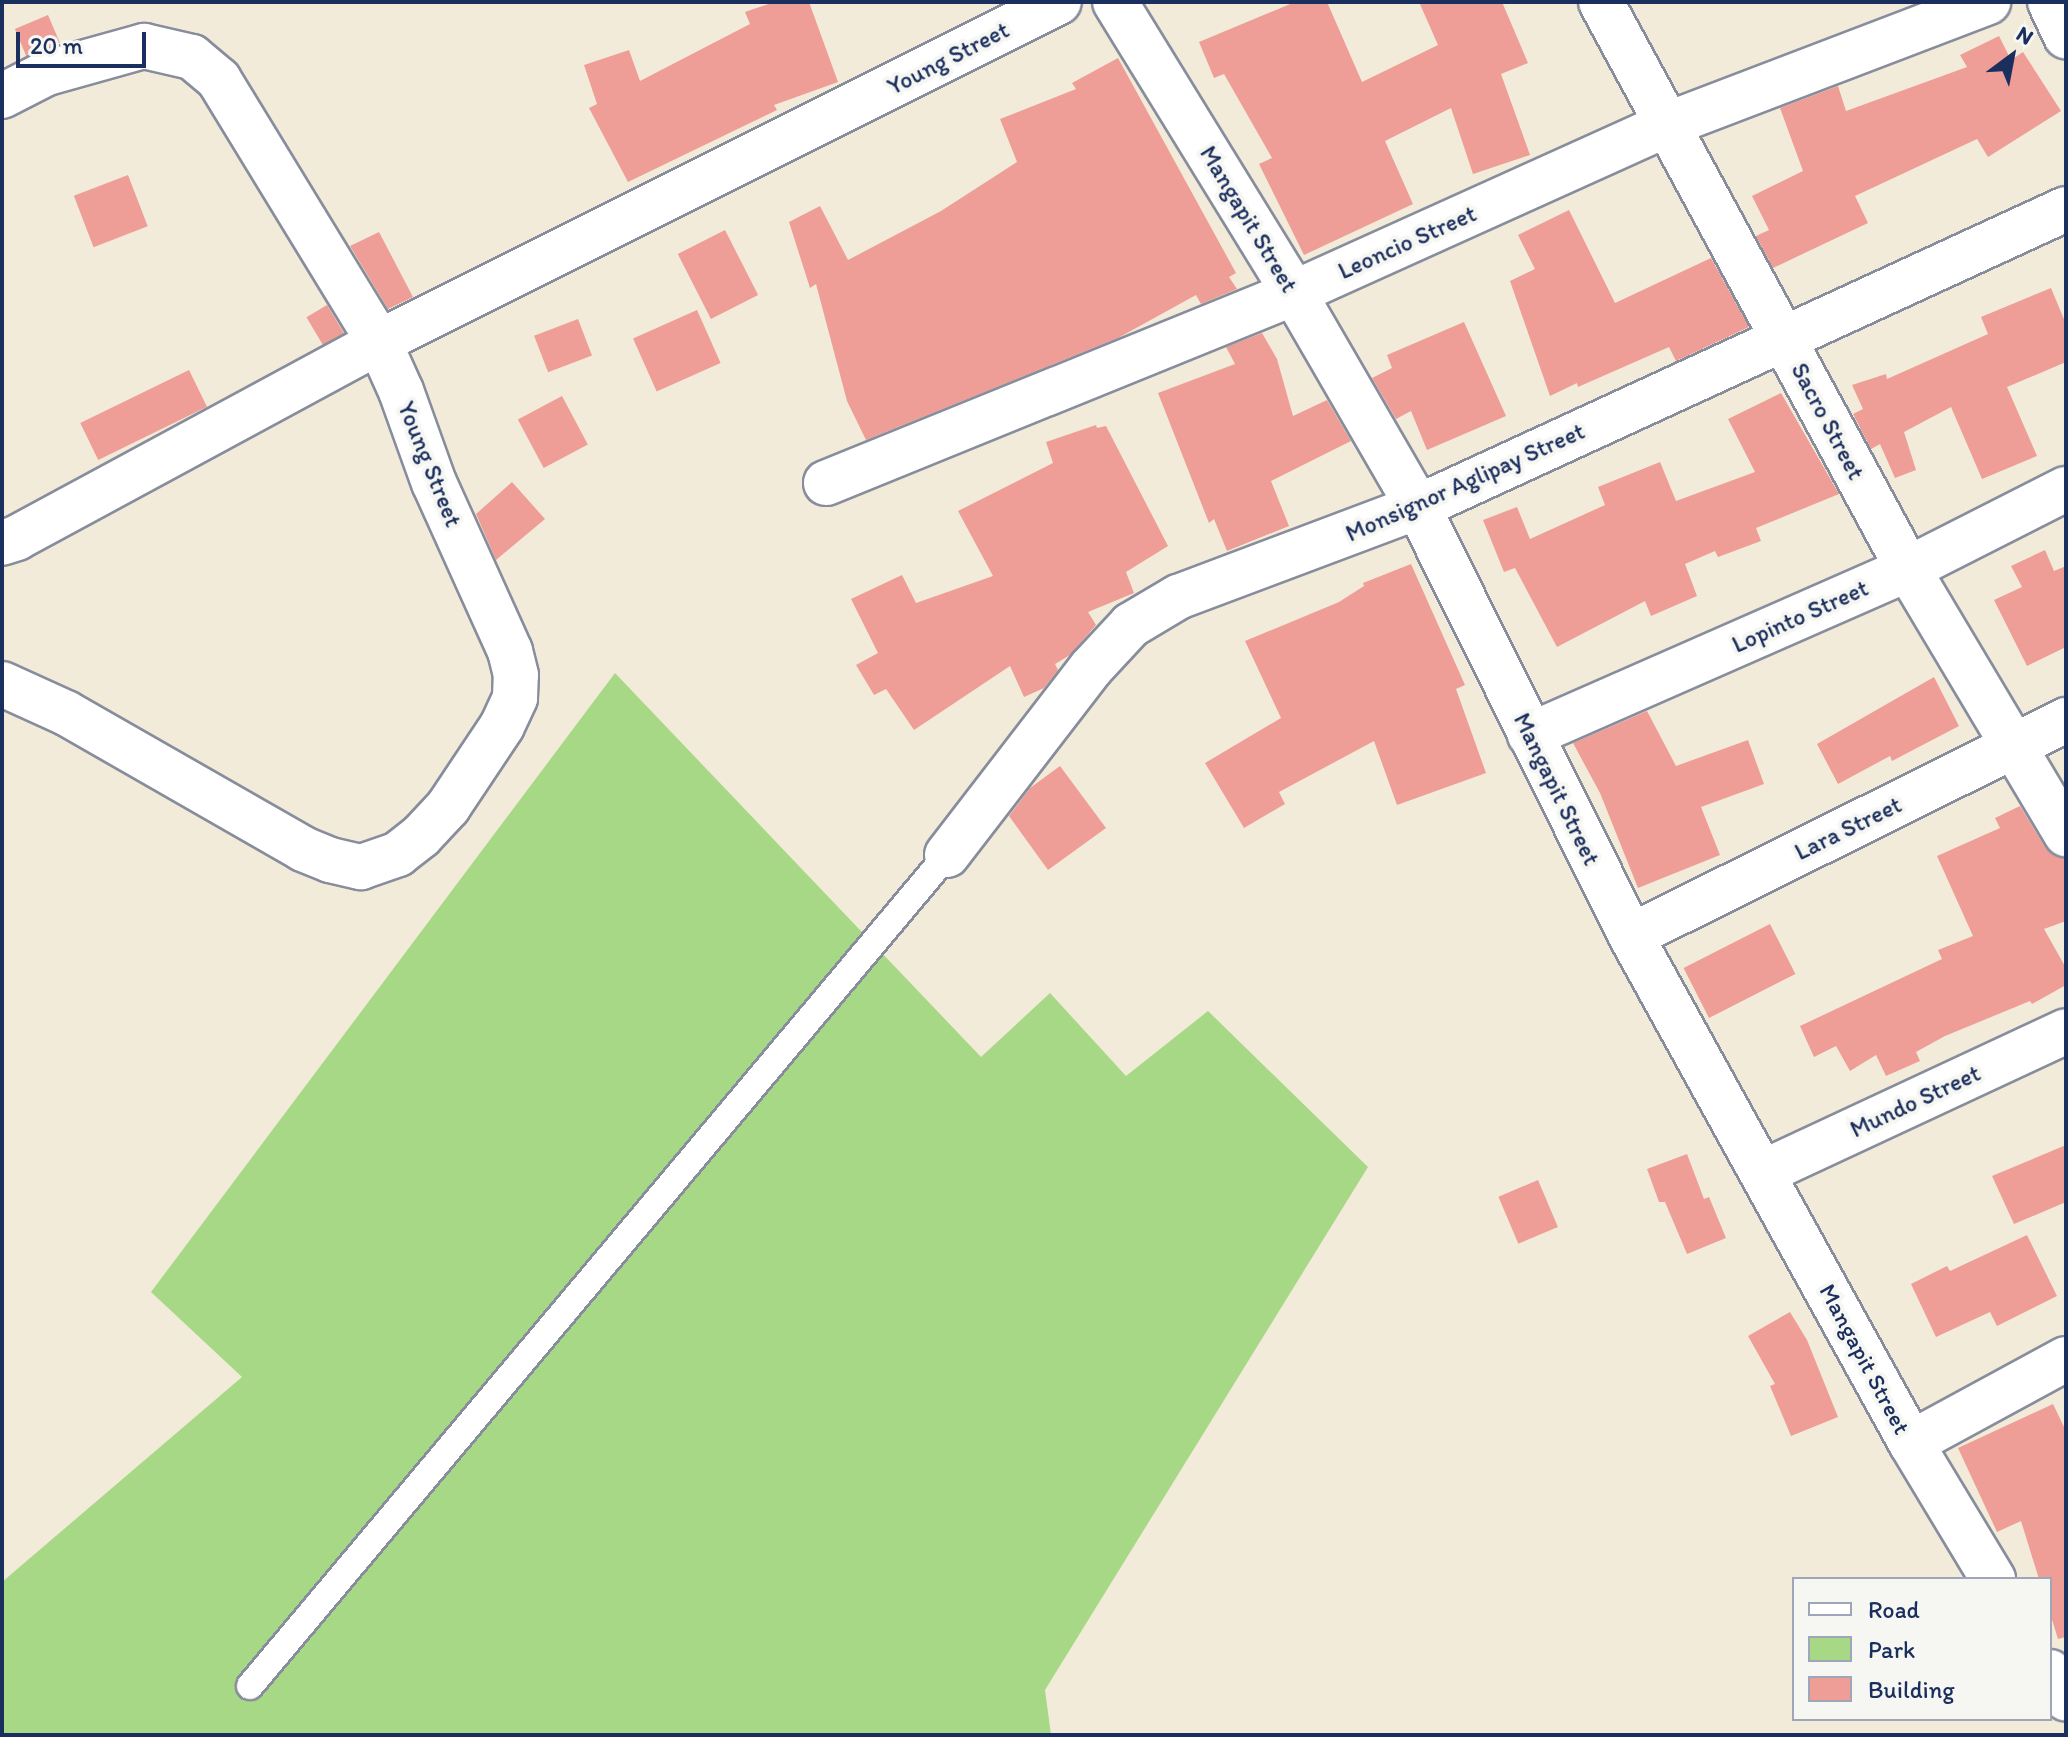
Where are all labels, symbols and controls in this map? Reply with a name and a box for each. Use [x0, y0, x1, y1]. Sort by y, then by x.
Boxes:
street label: Young Street [883, 15, 1013, 101]
scale bar [20, 16, 150, 66]
north arrow [1972, 16, 2052, 96]
text: N [2012, 20, 2038, 51]
text: 20 m [30, 31, 83, 60]
street label: Mangapit Street [1194, 141, 1304, 297]
street label: Leoncio Street [1334, 199, 1480, 285]
street label: Sacro Street [1785, 358, 1871, 484]
street label: Young Street [392, 397, 468, 531]
street label: Monsignor Aglipay Street [1341, 416, 1589, 548]
street label: Lopinto Street [1727, 573, 1873, 659]
street label: Mangapit Street [1508, 708, 1606, 870]
street label: Lara Street [1790, 790, 1906, 866]
street label: Mundo Street [1846, 1058, 1984, 1144]
street label: Mangapit Street [1813, 1279, 1917, 1439]
legend [1792, 1577, 2052, 1721]
text: Road [1868, 1595, 1920, 1624]
text: Park [1868, 1635, 1915, 1664]
text: Building [1868, 1675, 1955, 1704]

